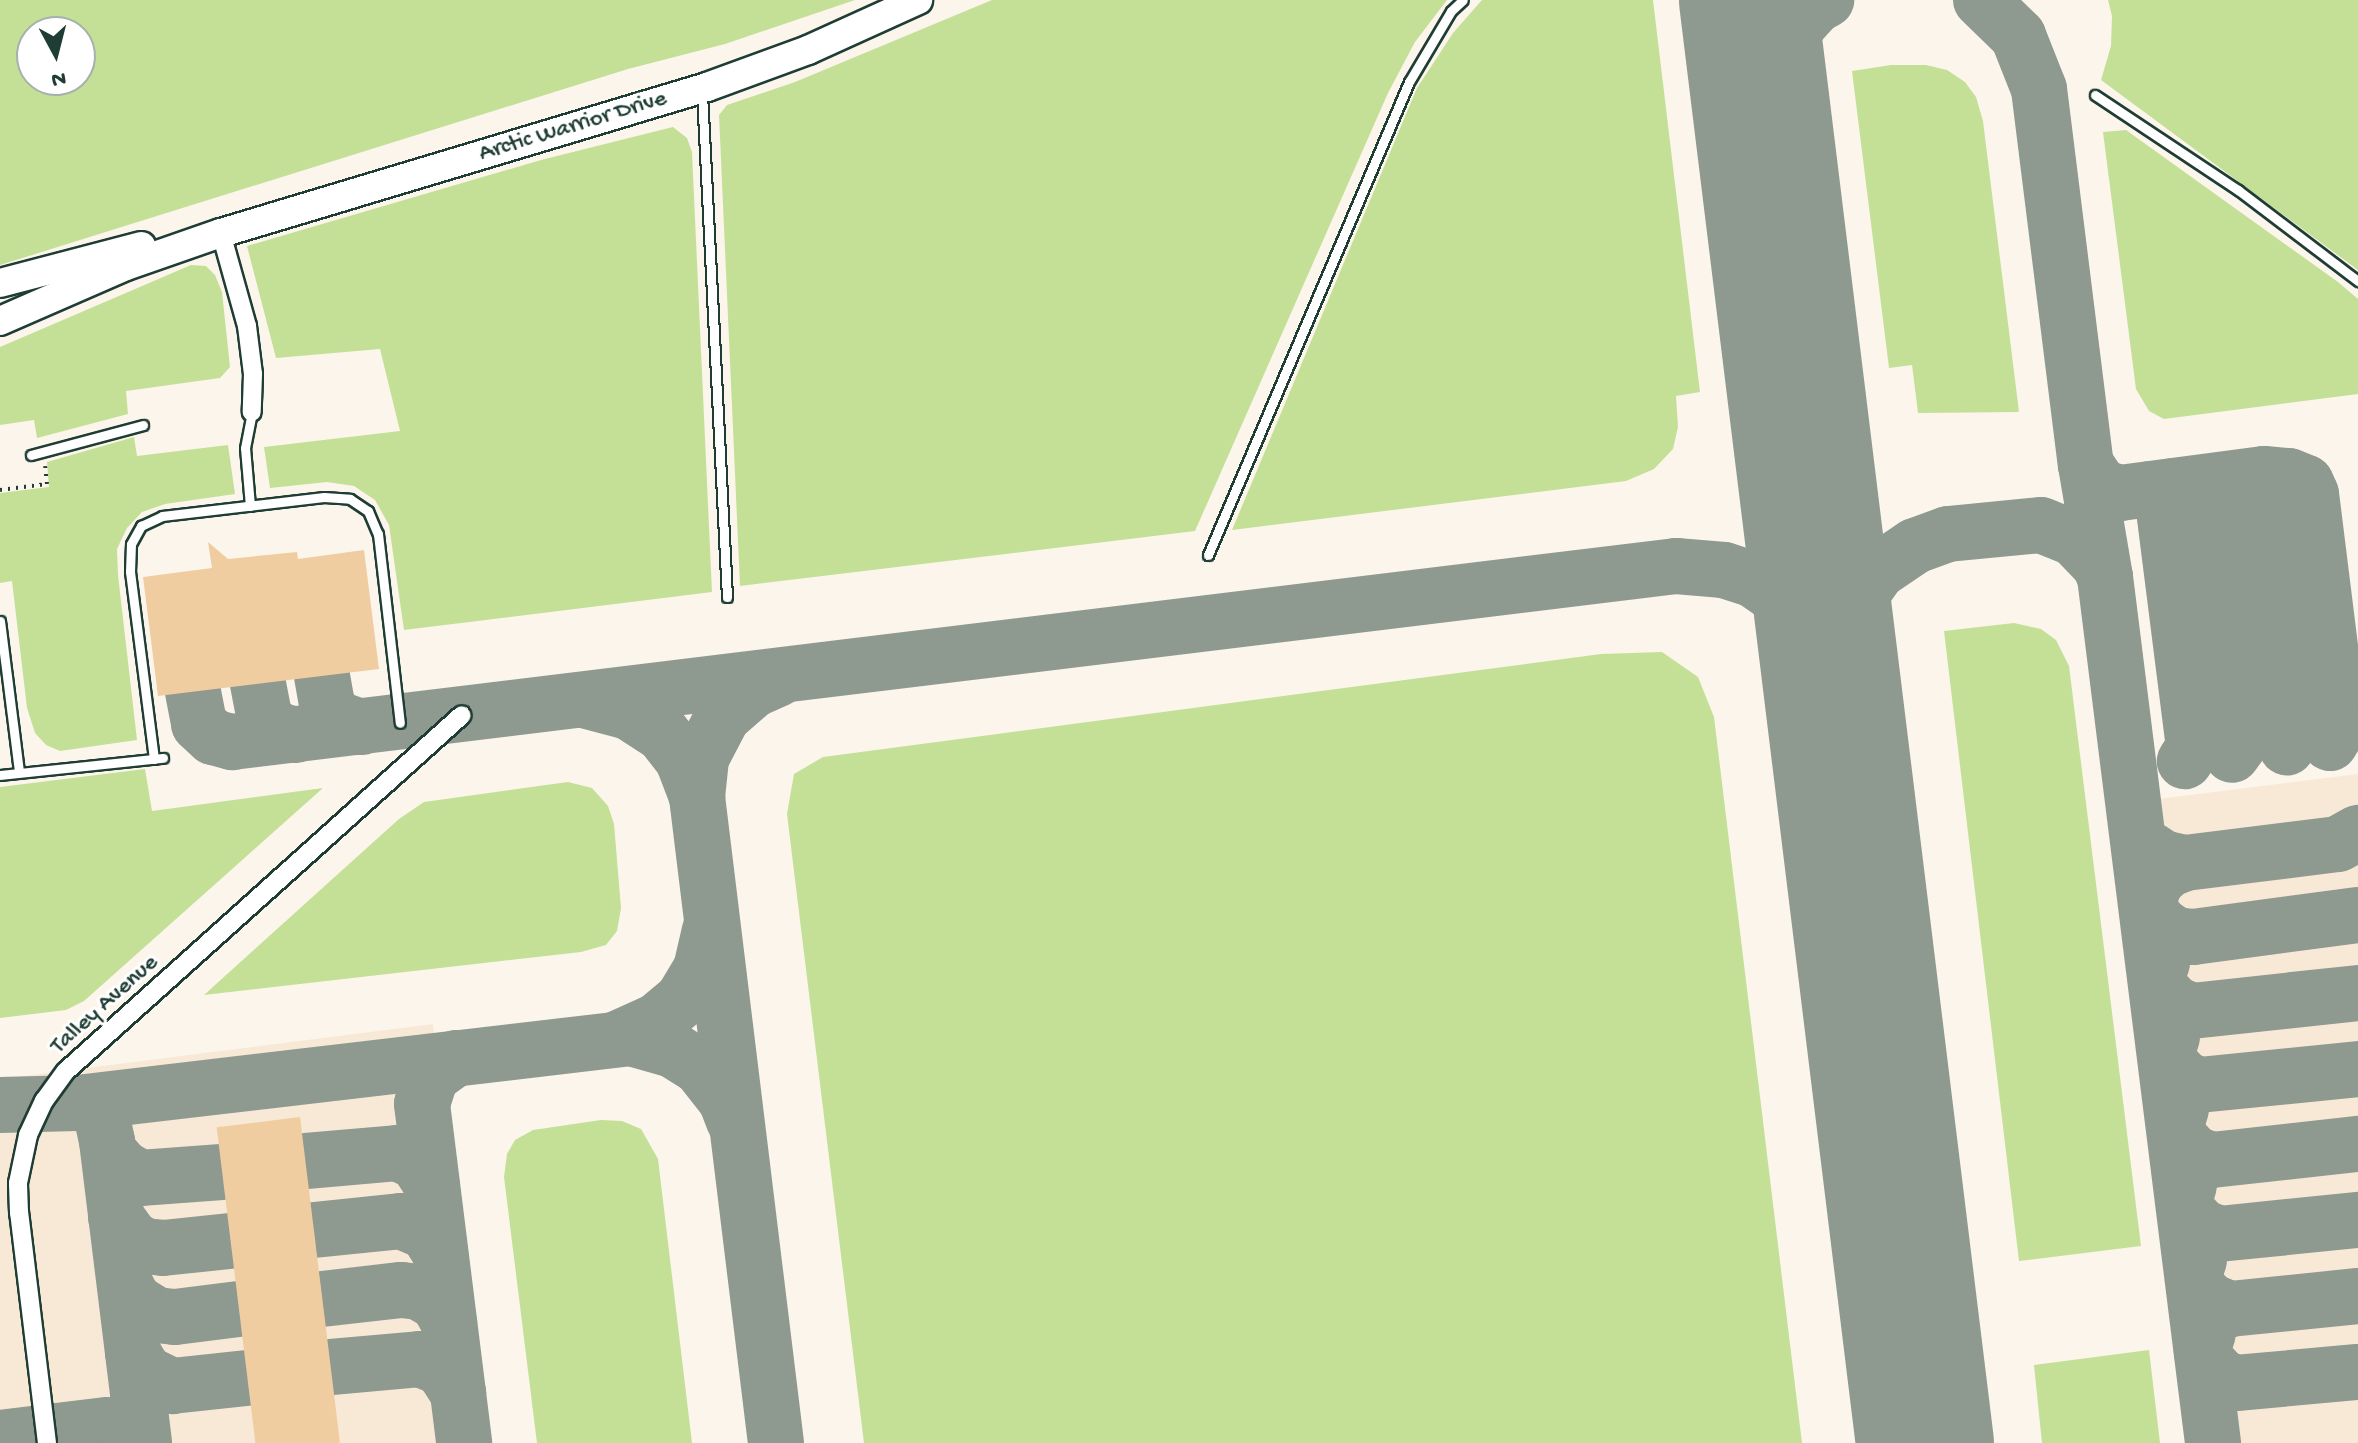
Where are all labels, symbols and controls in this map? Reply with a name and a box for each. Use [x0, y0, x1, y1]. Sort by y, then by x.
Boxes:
north arrow [16, 16, 96, 96]
text: N [50, 64, 67, 92]
street label: Arctic Warrior Drive [476, 85, 670, 169]
street label: Talley Avenue [45, 949, 165, 1061]

